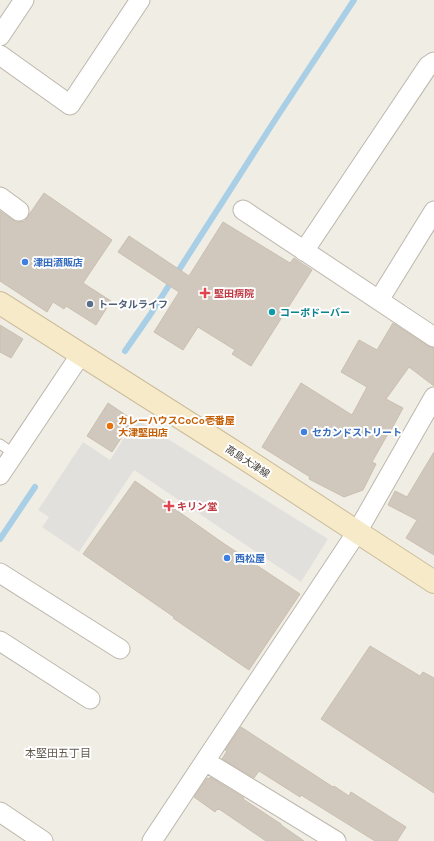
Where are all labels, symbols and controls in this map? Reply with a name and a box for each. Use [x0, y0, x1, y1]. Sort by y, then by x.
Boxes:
place label: 津田酒販店 [33, 256, 83, 269]
marker: 津田酒販店 [20, 257, 30, 267]
marker: 堅田病院 [199, 287, 211, 299]
place label: 堅田病院 [214, 287, 254, 300]
place label: トータルライフ [98, 298, 168, 311]
marker: トータルライフ [85, 299, 95, 309]
place label: コーポドーバー [280, 306, 350, 319]
marker: コーポドーバー [267, 307, 277, 317]
place label: カレーハウスCoCo壱番屋 大津堅田店 [118, 414, 235, 439]
marker: カレーハウスCoCo壱番屋 大津堅田店 [105, 421, 115, 431]
place label: セカンドストリート [312, 426, 402, 439]
marker: セカンドストリート [299, 427, 309, 437]
street label: 高島大津線 [223, 442, 272, 480]
place label: キリン堂 [177, 500, 217, 513]
marker: キリン堂 [164, 501, 174, 511]
place label: 西松屋 [235, 552, 265, 565]
marker: 西松屋 [222, 553, 232, 563]
district label: 本堅田五丁目 [25, 746, 91, 760]

